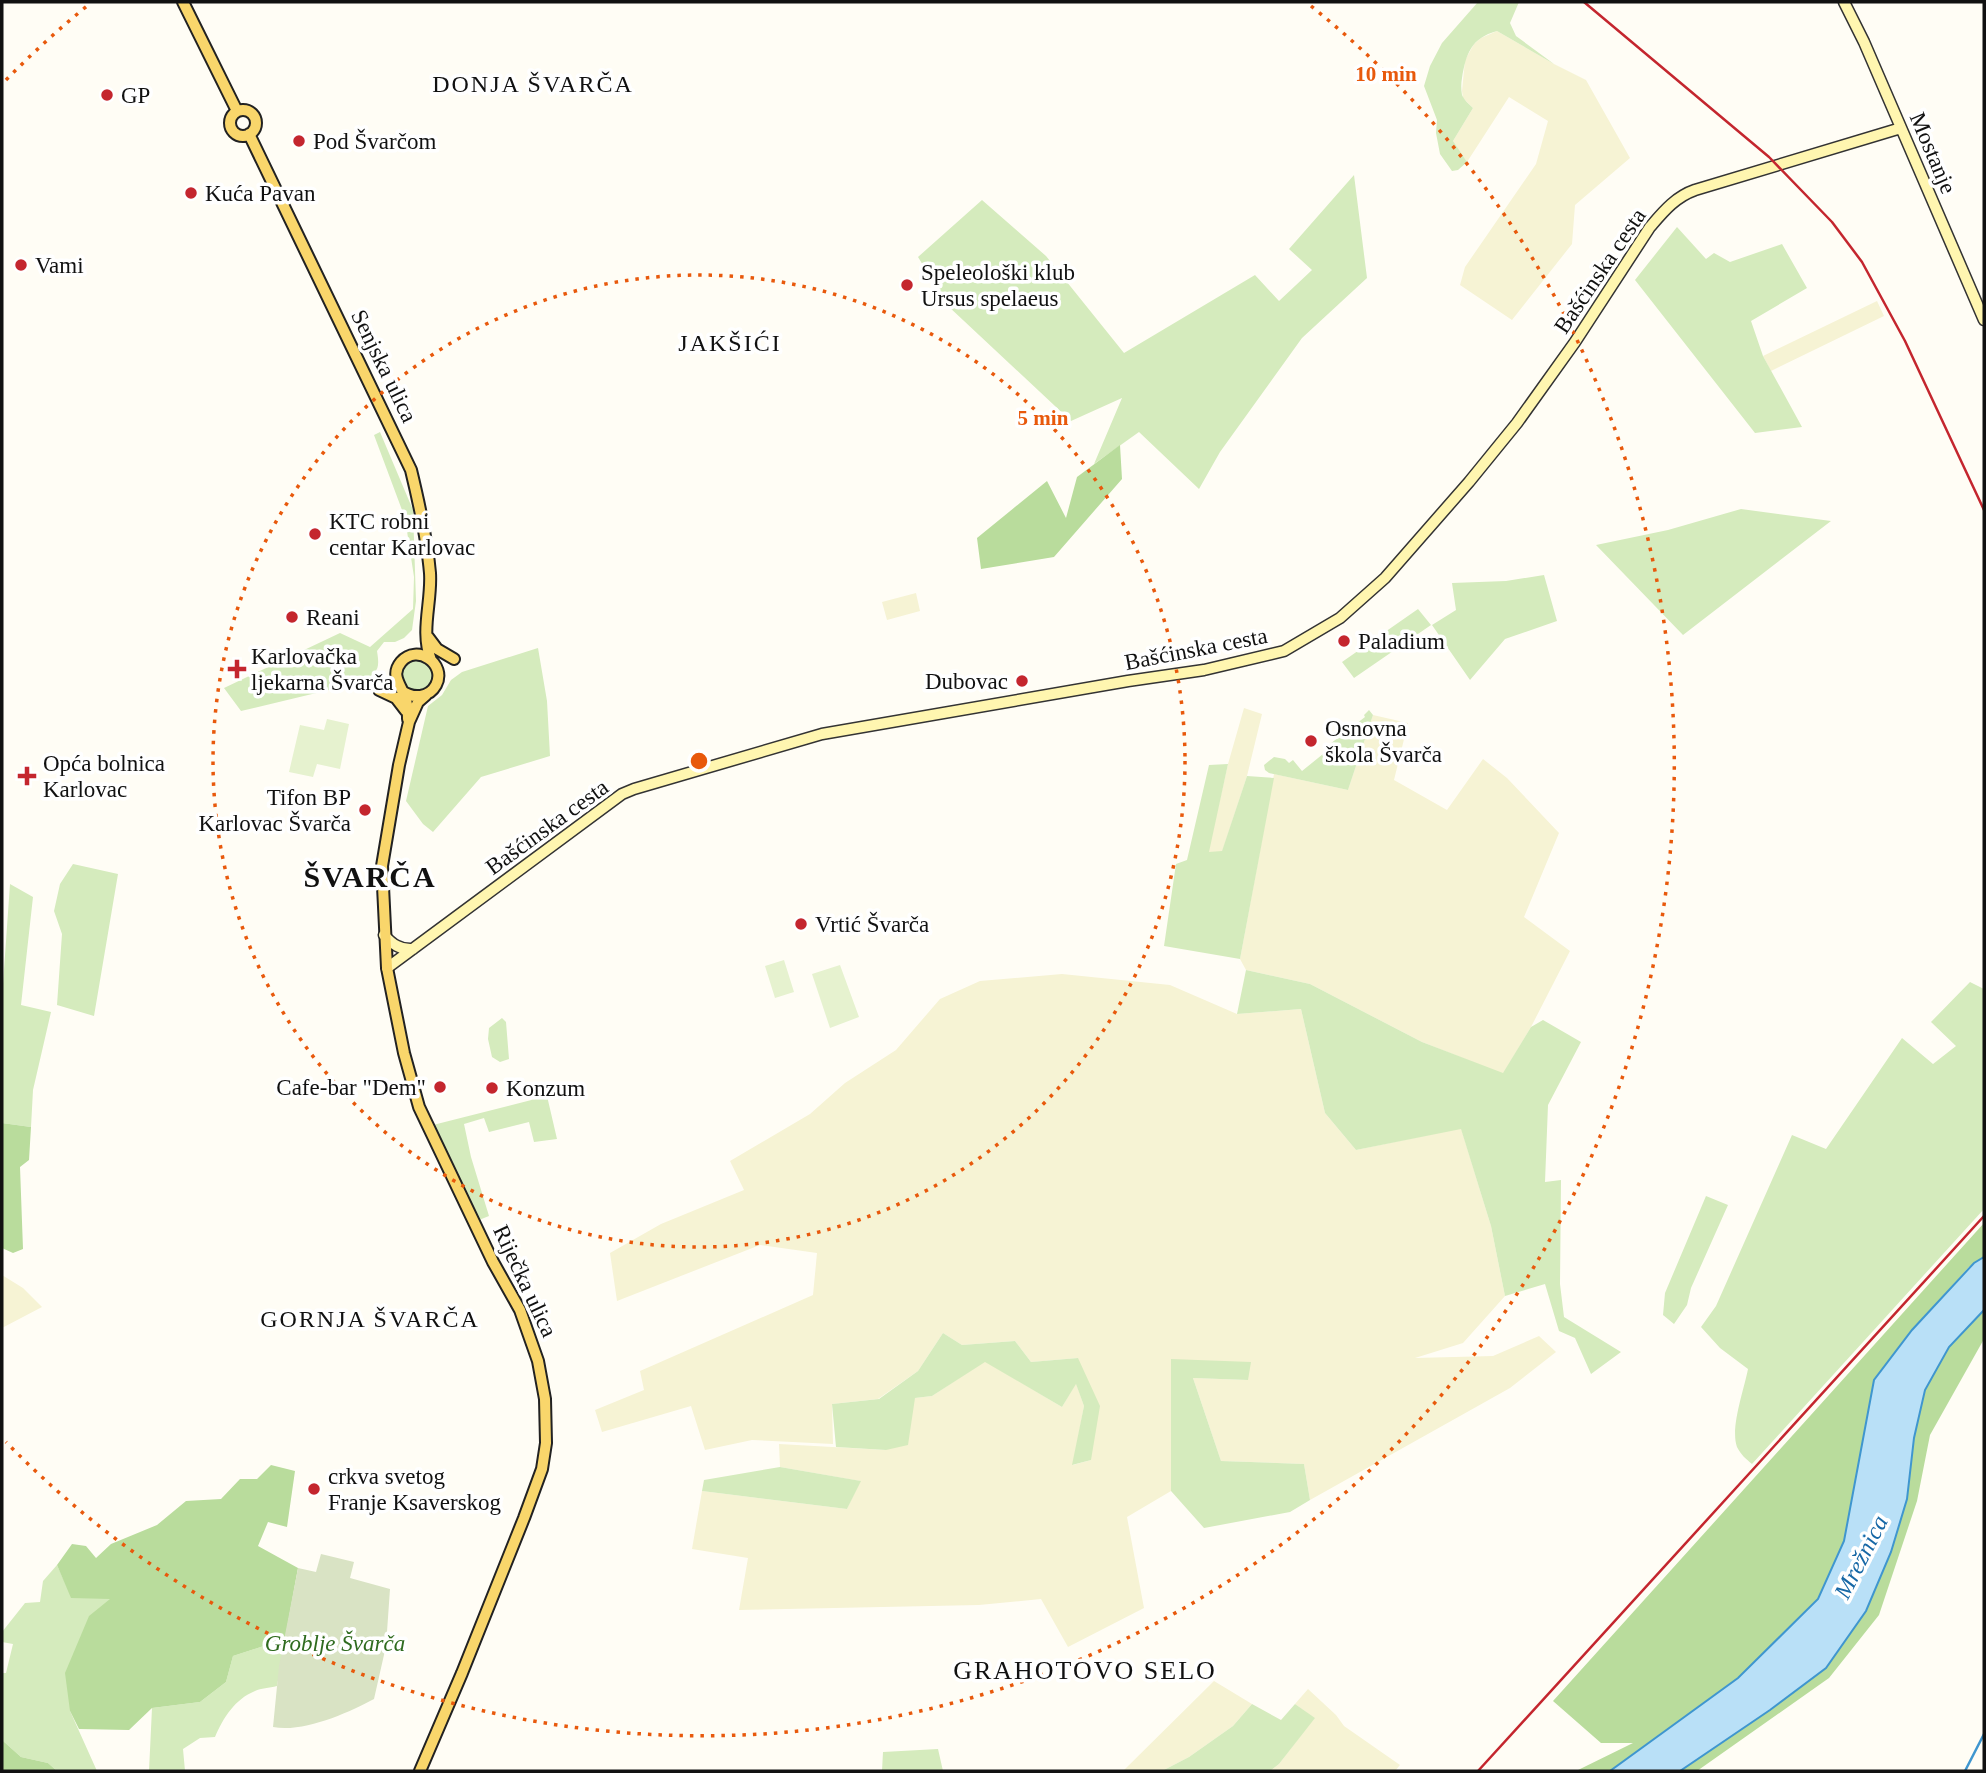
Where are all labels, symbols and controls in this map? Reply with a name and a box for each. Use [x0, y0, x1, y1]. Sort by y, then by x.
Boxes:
text: 10 min [1355, 62, 1417, 86]
district label: DONJA ŠVARČA [432, 71, 634, 97]
place label: GP [121, 83, 150, 108]
marker: GP [99, 87, 115, 103]
street label: Mostanje [1905, 109, 1961, 197]
place label: Pod Švarčom [313, 128, 436, 154]
marker: Pod Švarčom [291, 133, 307, 149]
place label: Kuća Pavan [205, 181, 316, 206]
marker: Kuća Pavan [183, 185, 199, 201]
street label: Bašćinska cesta [1549, 204, 1651, 338]
place label: Vami [35, 253, 84, 278]
marker: Vami [13, 257, 29, 273]
place label: Speleološki klub Ursus spelaeus [921, 260, 1075, 311]
marker: Speleološki klub Ursus spelaeus [899, 277, 915, 293]
street label: Senjska ulica [346, 306, 422, 426]
district label: JAKŠIĆI [678, 330, 782, 356]
text: 5 min [1018, 406, 1069, 430]
place label: KTC robni centar Karlovac [329, 509, 475, 560]
marker: KTC robni centar Karlovac [307, 526, 323, 542]
place label: Reani [306, 605, 360, 630]
marker: Reani [284, 609, 300, 625]
street label: Bašćinska cesta [1122, 623, 1270, 675]
place label: Paladium [1358, 629, 1445, 654]
marker: Paladium [1336, 633, 1352, 649]
place label: Karlovačka ljekarna Švarča [251, 644, 393, 695]
marker: Karlovačka ljekarna Švarča [229, 661, 245, 677]
place label: Dubovac [925, 669, 1008, 694]
marker: Dubovac [1014, 673, 1030, 689]
place label: Osnovna škola Švarča [1325, 716, 1442, 767]
marker: Osnovna škola Švarča [1303, 733, 1319, 749]
centre of rings [687, 749, 711, 773]
place label: Opća bolnica Karlovac [43, 751, 165, 802]
marker: Opća bolnica Karlovac [17, 766, 37, 786]
street label: Bašćinska cesta [481, 774, 613, 880]
place label: Tifon BP Karlovac Švarča [198, 785, 351, 836]
marker: Tifon BP Karlovac Švarča [357, 802, 373, 818]
district label: ŠVARČA [303, 860, 437, 893]
place label: Vrtić Švarča [815, 911, 929, 937]
marker: Vrtić Švarča [793, 916, 809, 932]
place label: Cafe-bar "Dem" [276, 1075, 426, 1100]
place label: Konzum [506, 1076, 585, 1101]
marker: Cafe-bar "Dem" [432, 1079, 448, 1095]
marker: Konzum [484, 1080, 500, 1096]
street label: Riječka ulica [488, 1221, 562, 1341]
district label: GORNJA ŠVARČA [260, 1306, 480, 1332]
place label: crkva svetog Franje Ksaverskog [328, 1464, 502, 1515]
marker: crkva svetog Franje Ksaverskog [306, 1481, 322, 1497]
water label: Mrežnica [1829, 1511, 1893, 1604]
park label: Groblje Švarča [265, 1630, 405, 1656]
district label: GRAHOTOVO SELO [953, 1656, 1217, 1685]

